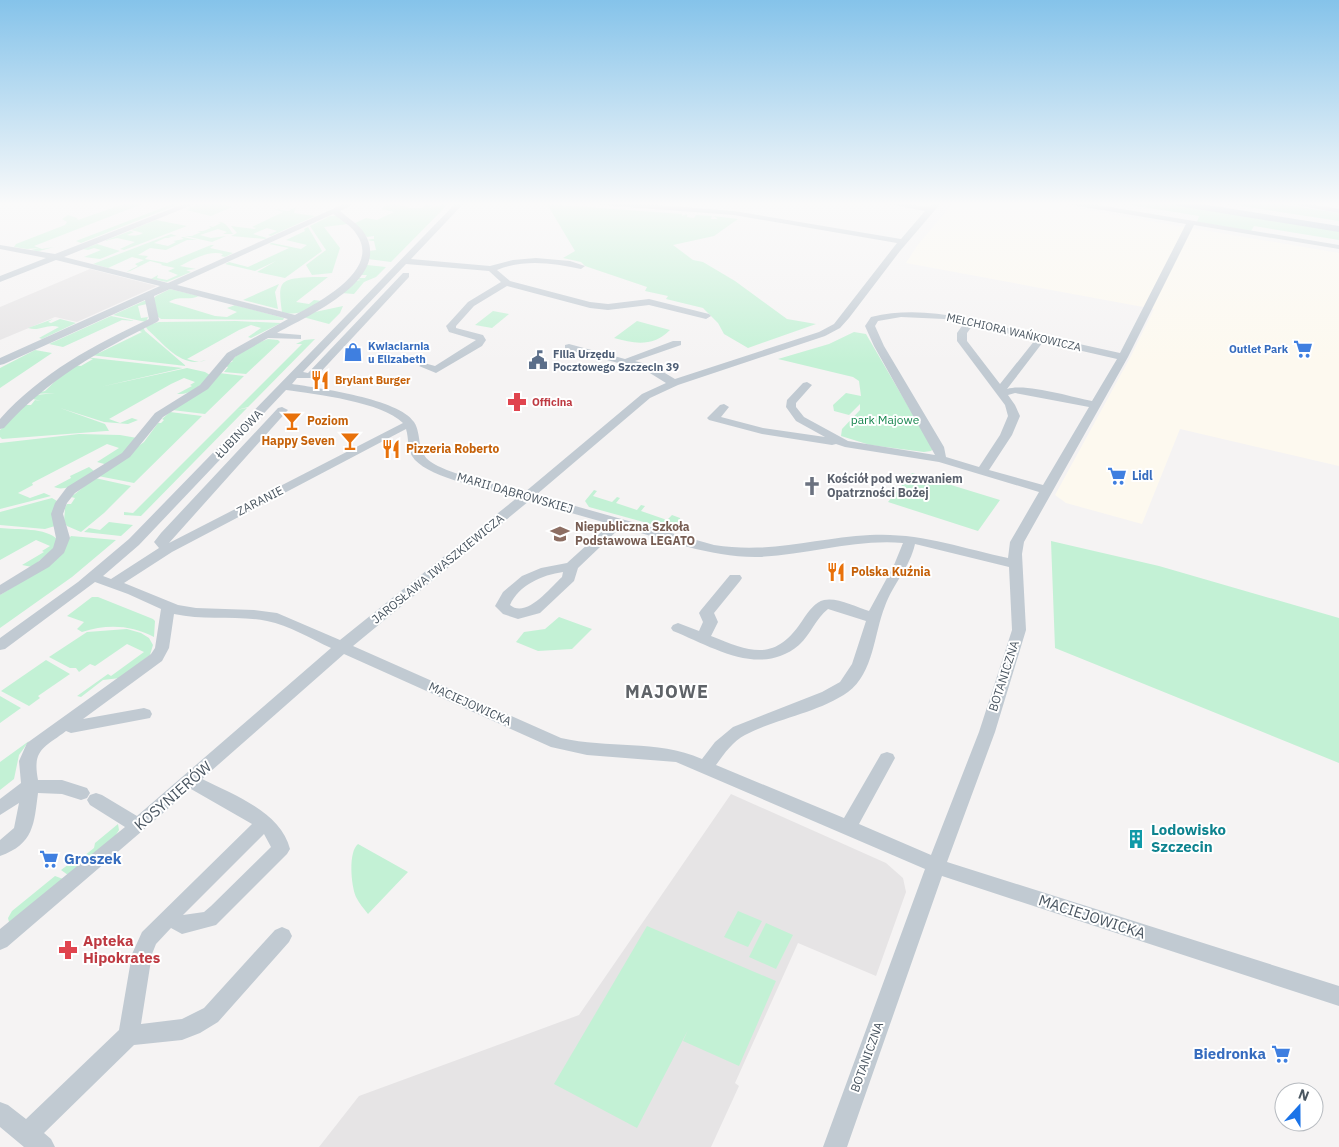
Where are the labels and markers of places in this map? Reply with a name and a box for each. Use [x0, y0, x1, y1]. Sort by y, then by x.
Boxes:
supermarket icon: Outlet Park [1292, 338, 1314, 360]
place label: Kwiaciarnia u Elizabeth [368, 339, 430, 366]
shop icon: Kwiaciarnia u Elizabeth [342, 341, 364, 363]
place label: Outlet Park [1229, 342, 1289, 356]
place label: Filia Urzędu Pocztowego Szczecin 39 [553, 347, 679, 374]
public building icon: Filia Urzędu Pocztowego Szczecin 39 [527, 349, 549, 371]
restaurant icon: Brylant Burger [309, 369, 331, 391]
place label: Brylant Burger [335, 373, 411, 387]
pharmacy icon: Officina [506, 391, 528, 413]
place label: Officina [532, 395, 573, 409]
bar icon: Poziom [281, 410, 303, 432]
place label: Poziom [307, 413, 348, 428]
bar icon: Happy Seven [339, 430, 361, 452]
place label: Happy Seven [261, 433, 335, 448]
restaurant icon: Pizzeria Roberto [380, 438, 402, 460]
place label: Pizzeria Roberto [406, 441, 499, 456]
supermarket icon: Lidl [1106, 465, 1128, 487]
place label: Lidl [1132, 468, 1153, 483]
place label: Kościół pod wezwaniem Opatrzności Bożej [827, 471, 963, 500]
church icon: Kościół pod wezwaniem Opatrzności Bożej [801, 475, 823, 497]
place label: Niepubliczna Szkoła Podstawowa LEGATO [575, 519, 695, 548]
school or university icon: Niepubliczna Szkoła Podstawowa LEGATO [549, 523, 571, 545]
restaurant icon: Polska Kuźnia [825, 561, 847, 583]
place label: Polska Kuźnia [851, 564, 931, 579]
place label: Lodowisko Szczecin [1151, 820, 1226, 856]
building icon: Lodowisko Szczecin [1125, 828, 1147, 850]
supermarket icon: Groszek [38, 848, 60, 870]
place label: Groszek [64, 849, 122, 868]
place label: Apteka Hipokrates [83, 931, 161, 967]
pharmacy icon: Apteka Hipokrates [57, 939, 79, 961]
supermarket icon: Biedronka [1270, 1043, 1292, 1065]
place label: Biedronka [1194, 1044, 1266, 1063]

